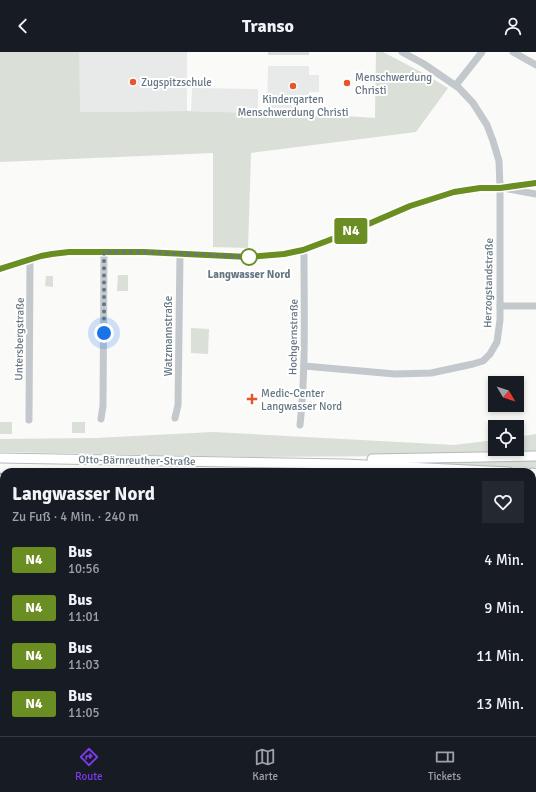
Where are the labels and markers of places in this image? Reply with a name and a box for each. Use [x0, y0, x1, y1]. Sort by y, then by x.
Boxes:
place label: Menschwerdung Christi [355, 71, 432, 97]
place label: Zugspitzschule [141, 76, 212, 89]
marker: Zugspitzschule [128, 77, 138, 87]
marker: Menschwerdung Christi [342, 78, 352, 88]
marker: Kindergarten Menschwerdung Christi [288, 81, 298, 91]
place label: Kindergarten Menschwerdung Christi [237, 93, 349, 119]
marker: Langwasser Nord [240, 248, 258, 266]
place label: Langwasser Nord [208, 268, 290, 281]
place label: Medic-Center Langwasser Nord [261, 387, 342, 413]
marker: Medic-Center Langwasser Nord [246, 393, 258, 405]

